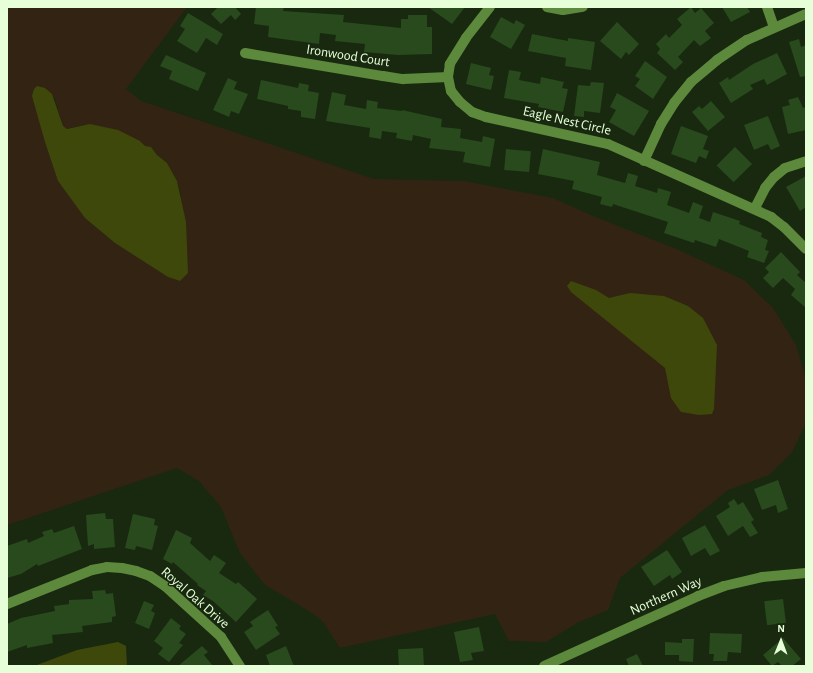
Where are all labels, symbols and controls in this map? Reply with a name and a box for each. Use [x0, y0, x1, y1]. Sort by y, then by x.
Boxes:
street label: Ironwood Court [305, 41, 391, 71]
street label: Eagle Nest Circle [521, 103, 613, 139]
street label: Royal Oak Drive [157, 564, 233, 632]
street label: Northern Way [628, 573, 704, 619]
north arrow [761, 621, 801, 661]
text: N [777, 623, 785, 634]

